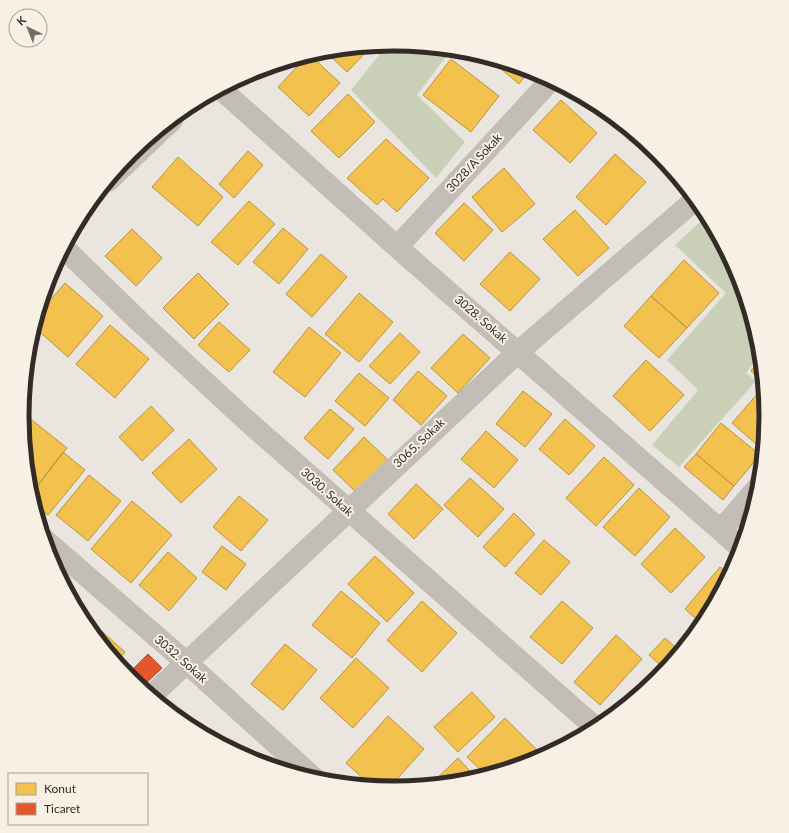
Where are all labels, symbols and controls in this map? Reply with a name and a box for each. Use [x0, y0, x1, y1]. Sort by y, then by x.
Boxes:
north arrow [8, 8, 48, 48]
text: K [14, 13, 28, 28]
street label: 3028/A Sokak [443, 130, 505, 195]
street label: 3028. Sokak [452, 292, 512, 346]
street label: 3065. Sokak [390, 414, 448, 470]
street label: 3030. Sokak [298, 464, 357, 520]
street label: 3032. Sokak [152, 632, 212, 686]
legend [8, 773, 148, 825]
text: Konut [44, 781, 77, 796]
text: Ticaret [44, 801, 81, 816]

